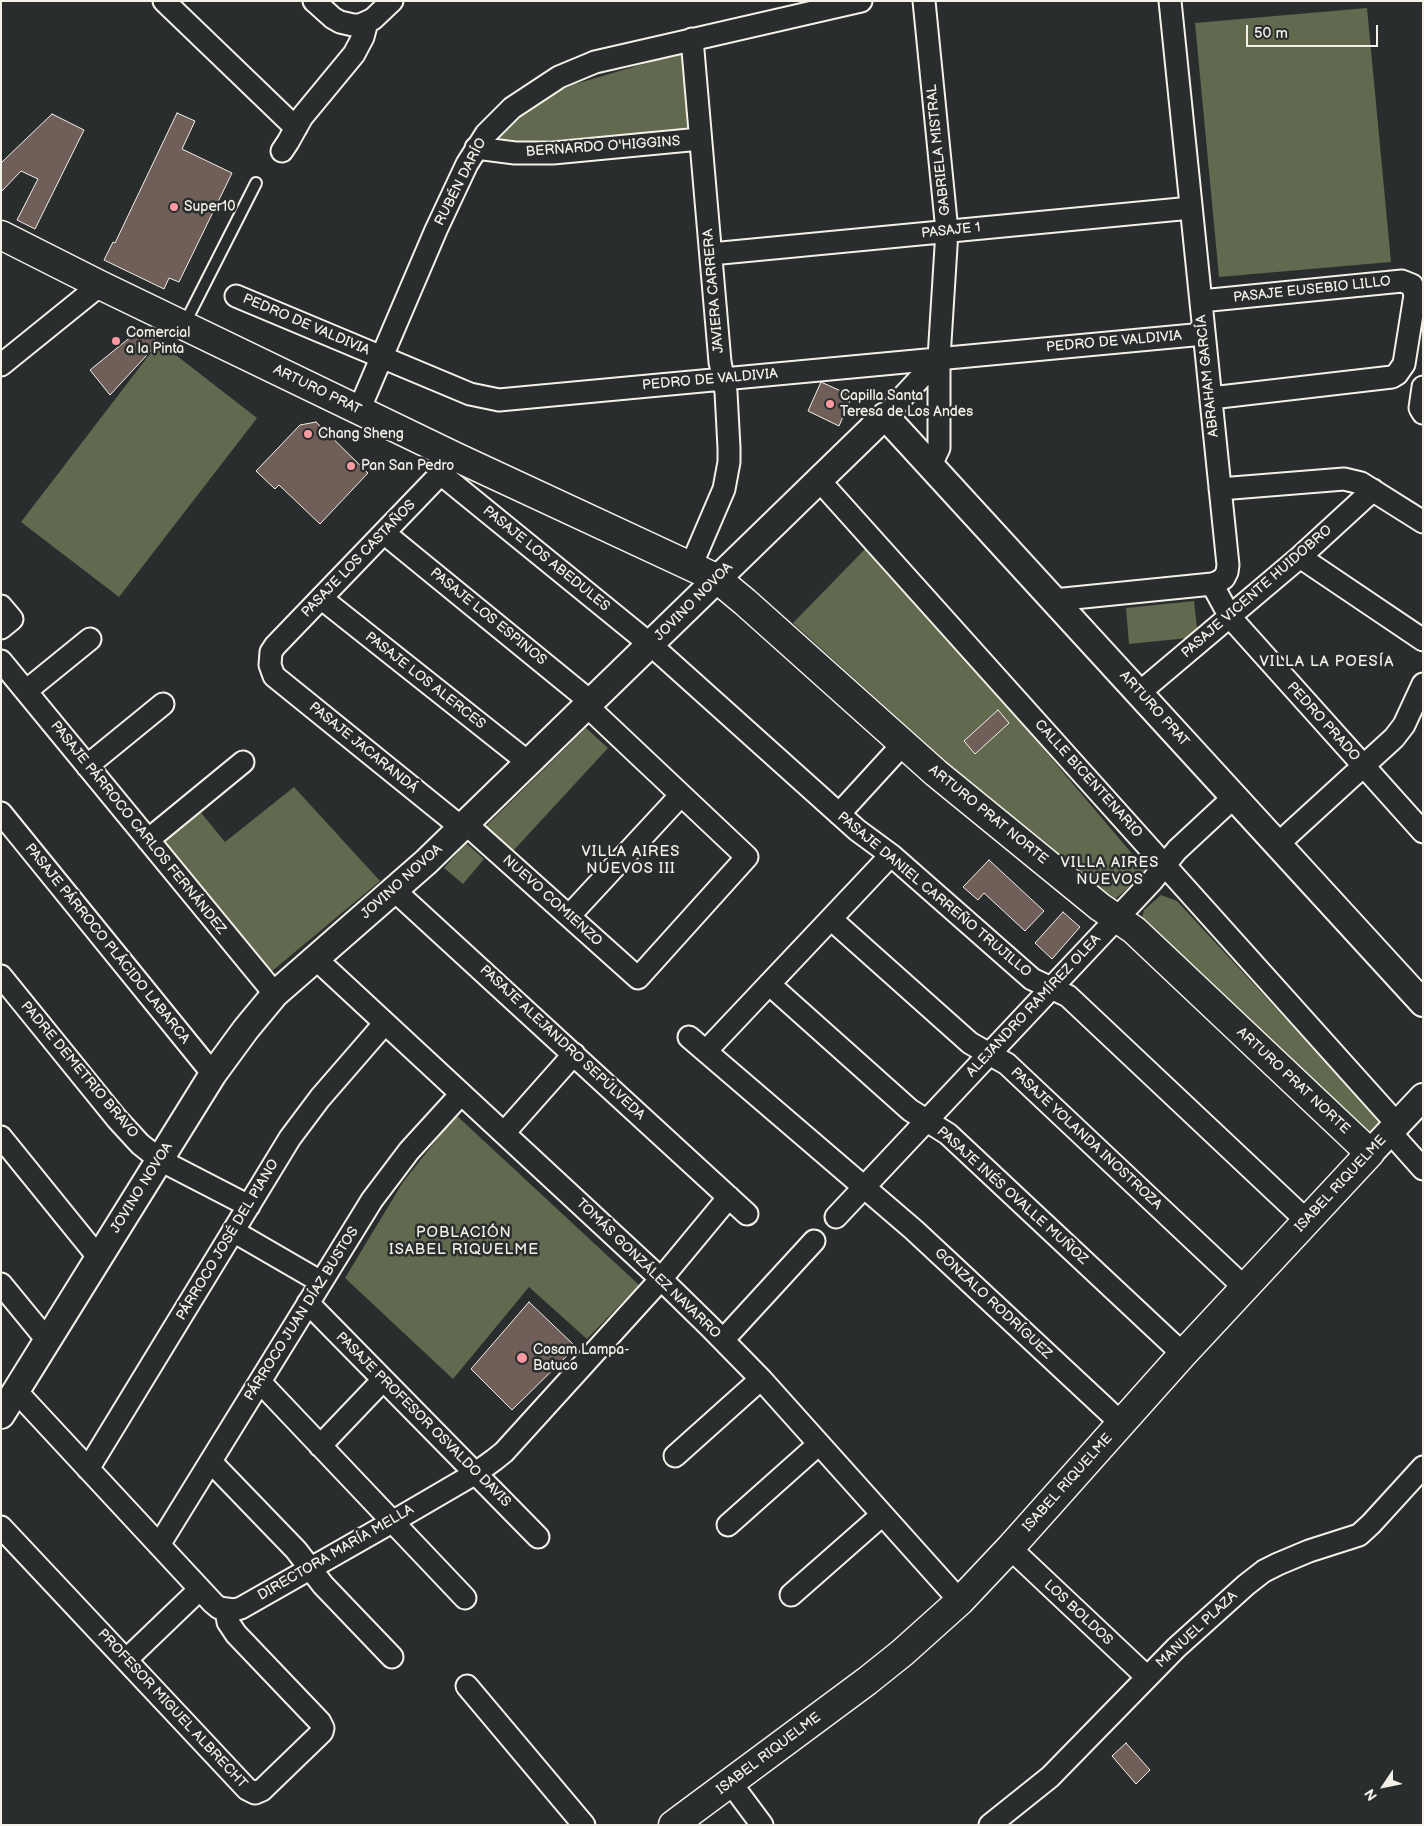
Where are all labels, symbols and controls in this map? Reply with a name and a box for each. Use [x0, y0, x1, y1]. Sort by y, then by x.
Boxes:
scale bar [1249, 15, 1382, 47]
text: 50 m [1254, 24, 1288, 43]
street label: GABRIELA MISTRAL [924, 84, 954, 216]
street label: BERNARDO O'HIGGINS [525, 133, 681, 161]
street label: RUBÉN DARÍO [432, 135, 490, 229]
place label: Super10 [184, 199, 235, 215]
marker: Super10 [168, 201, 180, 213]
street label: PASAJE 1 [921, 220, 981, 242]
street label: JAVIERA CARRERA [700, 228, 728, 354]
street label: PASAJE EUSEBIO LILLO [1232, 273, 1392, 307]
street label: PEDRO DE VALDIVIA [240, 291, 372, 359]
street label: ABRAHAM GARCÍA [1193, 314, 1223, 438]
place label: Comercial a la Pinta [126, 325, 190, 358]
street label: PEDRO DE VALDIVIA [1046, 328, 1182, 356]
marker: Comercial a la Pinta [110, 335, 122, 347]
street label: ARTURO PRAT [270, 361, 364, 419]
street label: PEDRO DE VALDIVIA [642, 366, 778, 394]
place label: Capilla Santa Teresa de Los Andes [840, 388, 973, 421]
marker: Capilla Santa Teresa de Los Andes [824, 398, 836, 410]
place label: Chang Sheng [318, 426, 404, 442]
marker: Chang Sheng [302, 428, 314, 440]
place label: Pan San Pedro [361, 458, 454, 474]
marker: Pan San Pedro [345, 460, 357, 472]
street label: PASAJE LOS CASTAÑOS [299, 497, 419, 621]
street label: PASAJE LOS ABEDULES [479, 503, 613, 615]
street label: PASAJE VICENTE HUIDOBRO [1178, 522, 1336, 662]
street label: JOVINO NOVOA [651, 559, 737, 645]
street label: PASAJE LOS ESPINOS [426, 565, 550, 669]
street label: PASAJE LOS ALERCES [362, 629, 488, 733]
district label: VILLA LA POESÍA [1258, 653, 1396, 671]
street label: ARTURO PRAT [1116, 668, 1192, 750]
street label: PEDRO PRADO [1283, 679, 1363, 765]
street label: PASAJE JACARANDÁ [305, 699, 421, 797]
street label: CALLE BICENTENARIO [1031, 717, 1145, 841]
street label: PASAJE PÁRROCO CARLOS FERNÁNDEZ [47, 718, 229, 938]
street label: ARTURO PRAT NORTE [925, 762, 1051, 868]
street label: PASAJE DANIEL CARREÑO TRUJILLO [834, 809, 1034, 981]
street label: PASAJE PÁRROCO PLÁCIDO LABARCA [21, 841, 193, 1047]
street label: JOVINO NOVOA [358, 841, 446, 923]
district label: VILLA AIRES NUEVOS III [580, 843, 682, 878]
street label: NUEVO COMIENZO [499, 852, 605, 950]
district label: VILLA AIRES NUEVOS [1059, 854, 1161, 889]
street label: ALEJANDRO RAMÍREZ OLEA [963, 931, 1105, 1081]
street label: PASAJE ALEJANDRO SEPÚLVEDA [476, 962, 648, 1124]
street label: PADRE DEMETRIO BRAVO [17, 998, 141, 1142]
street label: ARTURO PRAT NORTE [1233, 1024, 1353, 1138]
street label: PASAJE YOLANDA INOSTROZA [1007, 1064, 1165, 1214]
street label: PASAJE INÉS OVALLE MUÑOZ [933, 1124, 1091, 1268]
street label: ISABEL RIQUELME [1292, 1132, 1390, 1236]
street label: JOVINO NOVOA [107, 1140, 177, 1236]
street label: PÁRROCO JOSÉ DEL PIANO [173, 1157, 283, 1323]
street label: TOMÁS GONZÁLEZ NAVARRO [572, 1195, 724, 1343]
street label: PÁRROCO JUAN DÍAZ BUSTOS [241, 1224, 363, 1404]
district label: POBLACIÓN ISABEL RIQUELME [387, 1224, 541, 1259]
street label: GONZALO RODRÍGUEZ [931, 1245, 1055, 1363]
street label: PASAJE PROFESOR OSVALDO DAVIS [332, 1329, 514, 1511]
place label: Cosam Lampa- Batuco [533, 1342, 629, 1374]
marker: Cosam Lampa- Batuco [515, 1351, 529, 1365]
street label: ISABEL RIQUELME [1020, 1431, 1116, 1535]
street label: DIRECTORA MARÍA MELLA [255, 1501, 417, 1605]
street label: LOS BOLDOS [1040, 1577, 1116, 1649]
street label: MANUEL PLAZA [1153, 1588, 1241, 1672]
street label: PROFESOR MIGUEL ALBRECHT [94, 1626, 250, 1792]
street label: ISABEL RIQUELME [714, 1709, 824, 1799]
north arrow [1359, 1761, 1409, 1811]
text: N [1361, 1786, 1381, 1804]

